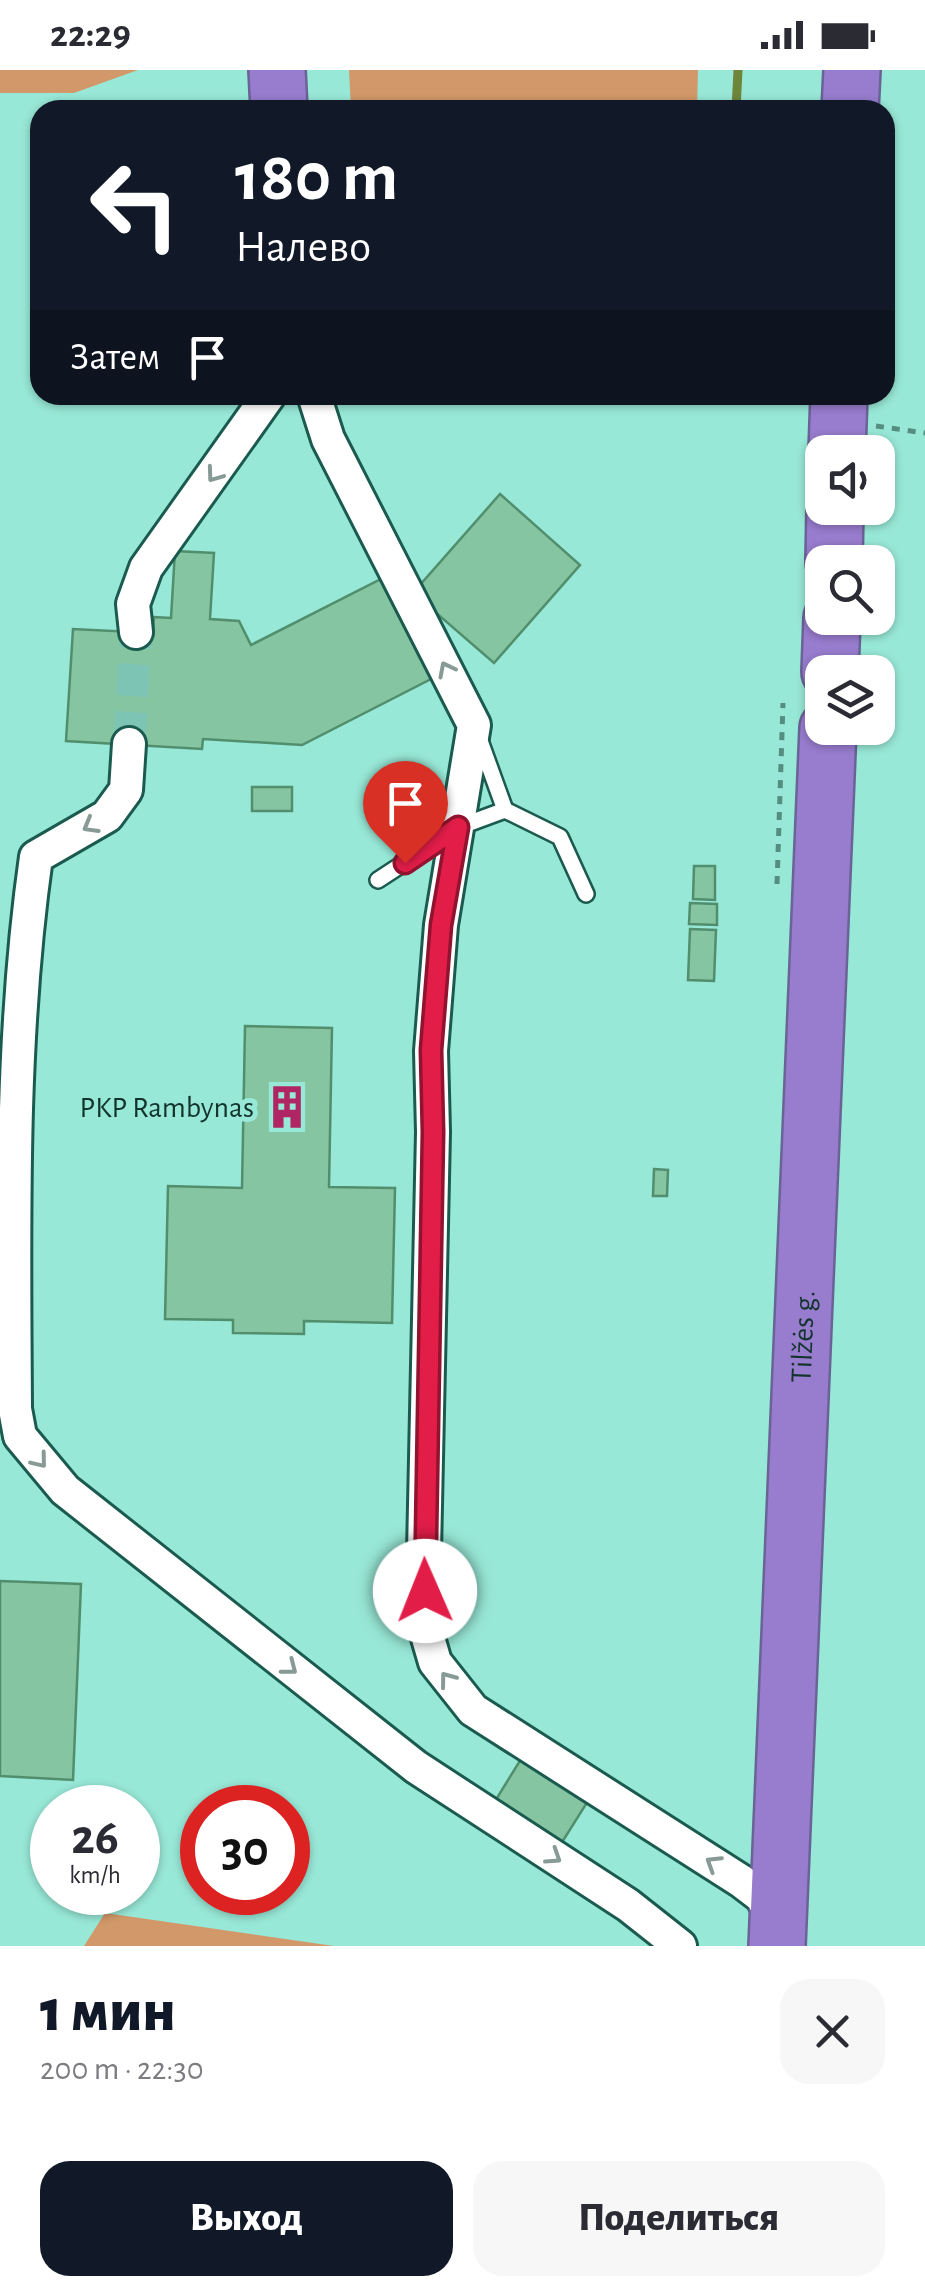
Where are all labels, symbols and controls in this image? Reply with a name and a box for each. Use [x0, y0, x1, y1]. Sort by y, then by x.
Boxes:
text: 22:29 [50, 16, 131, 54]
icon: left [70, 140, 200, 270]
text: 180 m [235, 143, 398, 213]
text: Налево [235, 225, 371, 270]
icon: arrive [180, 330, 235, 385]
text: Затем [70, 339, 160, 377]
map controls [805, 435, 895, 745]
button: sound [805, 435, 895, 525]
one-way arrow [208, 464, 225, 482]
button: search [805, 545, 895, 635]
button: layers [805, 655, 895, 745]
one-way arrow [439, 662, 458, 680]
pin [363, 761, 448, 864]
icon: arrive [378, 776, 433, 831]
one-way arrow [83, 813, 101, 833]
building icon: PKP Rambynas [263, 1083, 311, 1131]
place label: PKP Rambynas [80, 1093, 254, 1123]
street label: Tilžės g. [787, 1290, 820, 1384]
one-way arrow [28, 1450, 46, 1468]
position arrow [373, 1539, 477, 1643]
one-way arrow [279, 1656, 297, 1673]
one-way arrow [442, 1672, 459, 1690]
speed limit sign: 30 [180, 1785, 310, 1915]
text: 26 [71, 1813, 119, 1863]
one-way arrow [543, 1845, 561, 1864]
one-way arrow [706, 1857, 724, 1876]
text: km/h [69, 1863, 121, 1888]
button: close [780, 1979, 885, 2084]
text: 1 мин [40, 1982, 176, 2042]
text: 200 m · 22:30 [40, 2053, 204, 2085]
button: Выход [40, 2161, 453, 2276]
button: Поделиться [473, 2161, 885, 2276]

